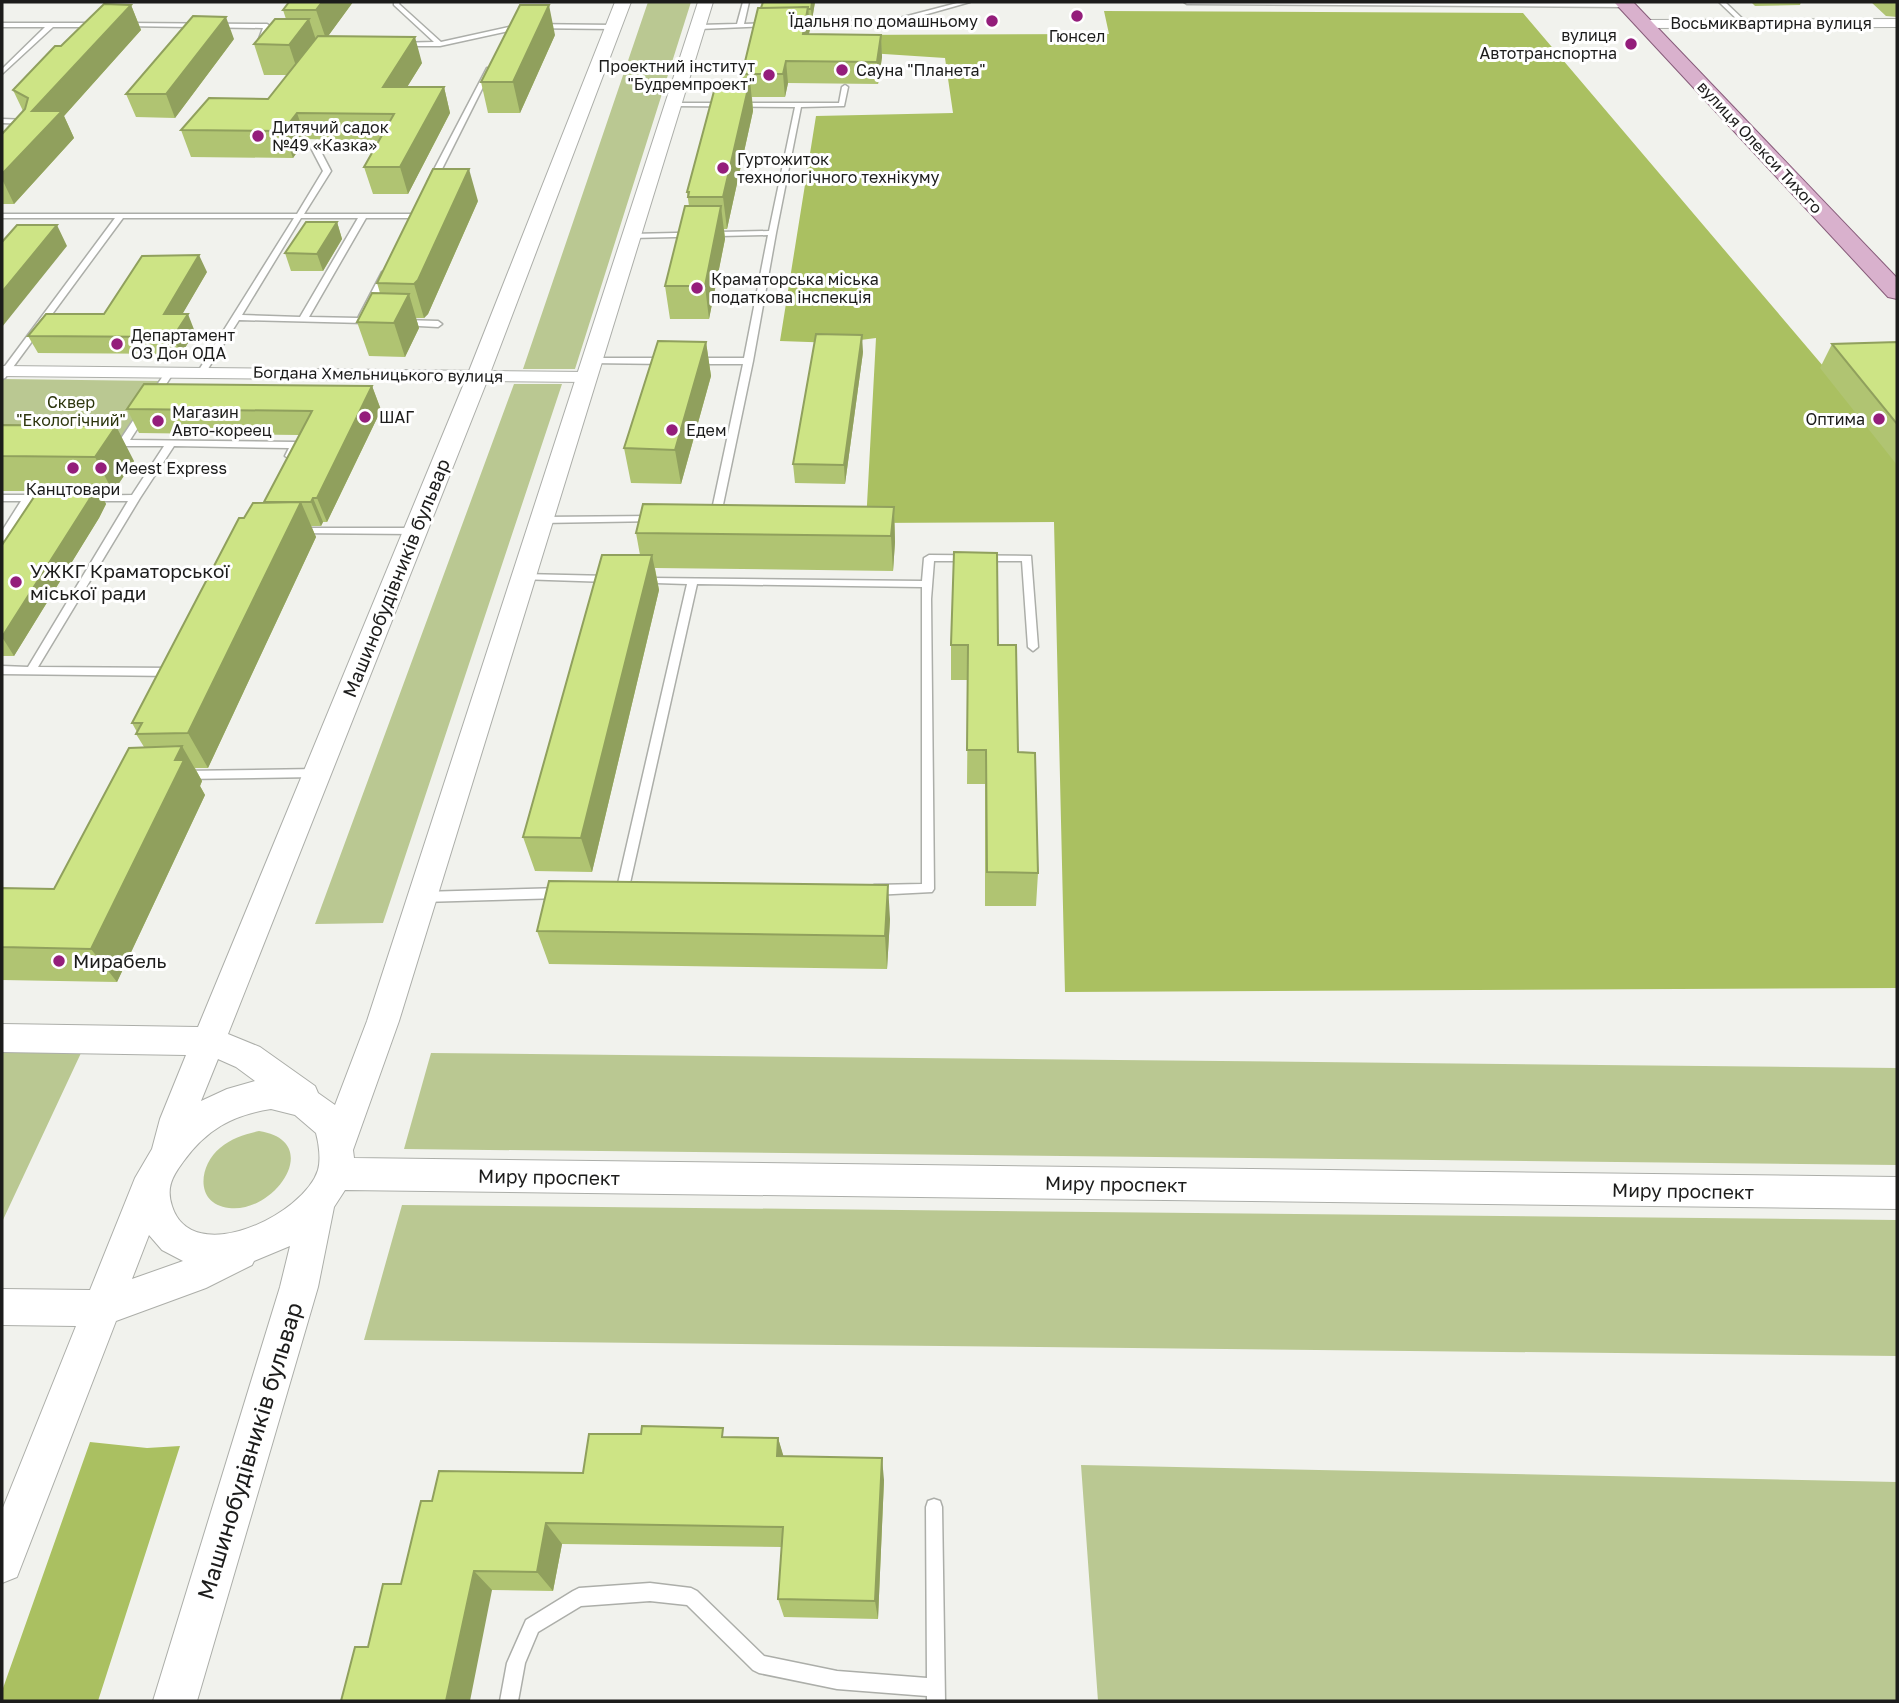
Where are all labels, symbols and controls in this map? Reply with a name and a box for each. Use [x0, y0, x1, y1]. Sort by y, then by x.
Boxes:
marker: Гюнсел [1069, 8, 1085, 24]
place label: Їдальня по домашньому [788, 11, 978, 31]
marker: Їдальня по домашньому [984, 13, 1000, 29]
street label: Восьмиквартирна вулиця [1670, 13, 1872, 33]
place label: вулиця Автотранспортна [1480, 25, 1617, 63]
place label: Гюнсел [1049, 26, 1105, 46]
marker: вулиця Автотранспортна [1623, 36, 1639, 52]
place label: Проектний інститут "Будремпроект" [598, 56, 755, 94]
place label: Сауна "Планета" [856, 60, 986, 80]
marker: Сауна "Планета" [834, 62, 850, 78]
marker: Проектний інститут "Будремпроект" [761, 67, 777, 83]
street label: вулиця Олекси Тихого [1693, 76, 1827, 218]
place label: Дитячий садок №49 «Казка» [272, 117, 389, 155]
marker: Дитячий садок №49 «Казка» [250, 128, 266, 144]
place label: Гуртожиток технологічного технікуму [737, 149, 940, 187]
marker: Гуртожиток технологічного технікуму [715, 160, 731, 176]
place label: Краматорська міська податкова інспекція [711, 269, 879, 307]
marker: Краматорська міська податкова інспекція [689, 280, 705, 296]
place label: Департамент ОЗ Дон ОДА [131, 325, 235, 363]
marker: Департамент ОЗ Дон ОДА [109, 336, 125, 352]
street label: Богдана Хмельницького вулиця [253, 362, 503, 386]
park label: Сквер "Екологічний" [16, 392, 126, 430]
place label: Магазин Авто-кореец [172, 402, 272, 440]
place label: ШАГ [379, 407, 414, 427]
marker: ШАГ [357, 409, 373, 425]
place label: Оптима [1805, 409, 1865, 429]
marker: Оптима [1871, 411, 1887, 427]
marker: Магазин Авто-кореец [150, 413, 166, 429]
place label: Едем [686, 420, 726, 440]
marker: Едем [664, 422, 680, 438]
street label: Машинобудівників бульвар [337, 455, 454, 701]
place label: Meest Express [115, 458, 227, 478]
marker: Канцтовари [65, 460, 81, 476]
marker: Meest Express [93, 460, 109, 476]
place label: Канцтовари [26, 479, 120, 499]
place label: УЖКГ Краматорської міської ради [30, 559, 230, 604]
marker: УЖКГ Краматорської міської ради [8, 574, 24, 590]
place label: Мирабель [73, 949, 167, 972]
marker: Мирабель [51, 953, 67, 969]
street label: Миру проспект [478, 1164, 620, 1189]
street label: Миру проспект [1045, 1171, 1187, 1196]
street label: Миру проспект [1612, 1178, 1754, 1203]
street label: Машинобудівників бульвар [190, 1299, 308, 1603]

